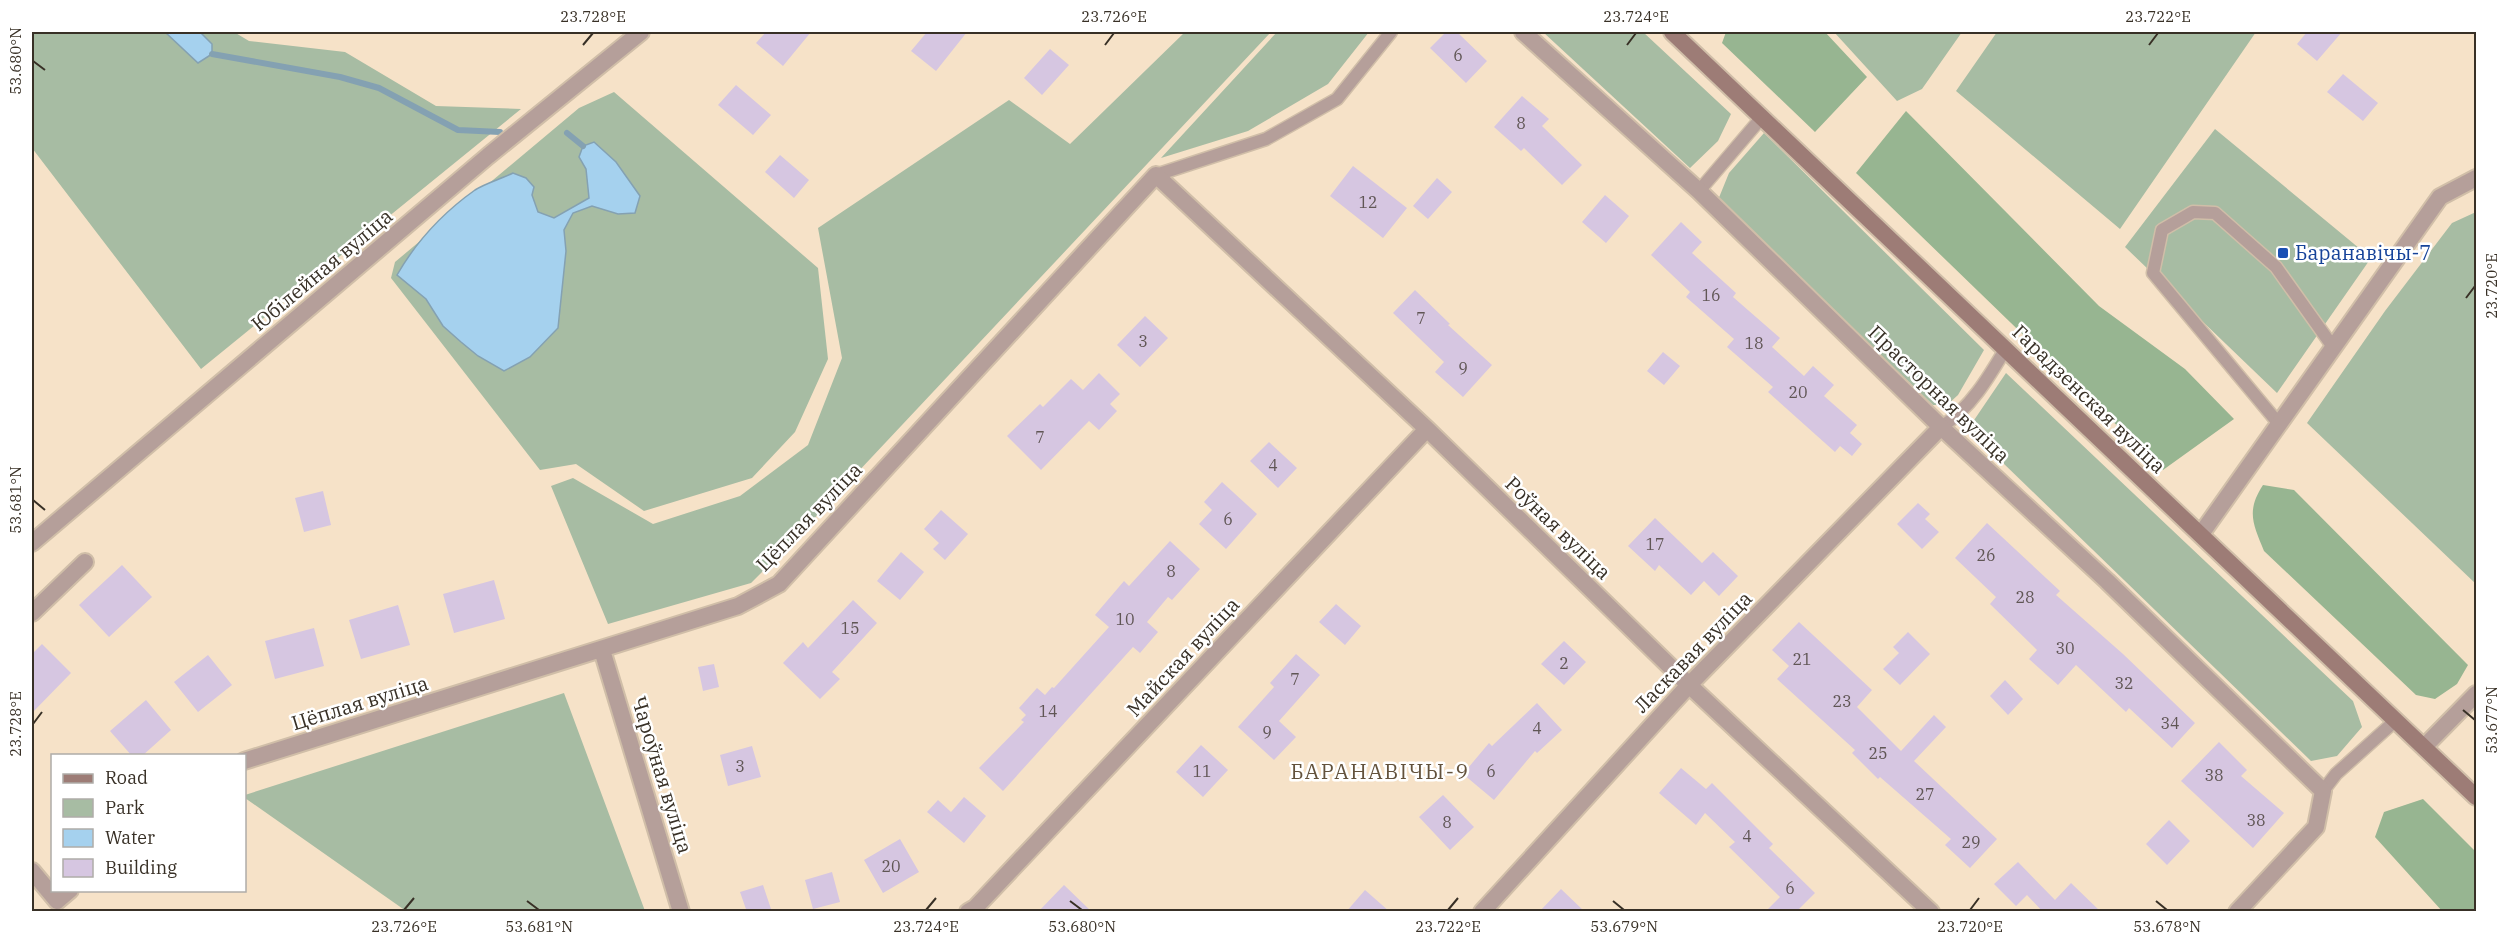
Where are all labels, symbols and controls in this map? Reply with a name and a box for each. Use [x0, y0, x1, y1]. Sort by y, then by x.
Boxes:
text: 23.728°E [560, 7, 626, 26]
text: 23.726°E [1081, 7, 1147, 26]
text: 23.724°E [1603, 7, 1669, 26]
text: 23.722°E [2125, 7, 2191, 26]
text: 53.680°N [6, 27, 25, 95]
house number: 6 [1453, 45, 1463, 65]
house number: 8 [1516, 113, 1526, 133]
house number: 12 [1358, 192, 1378, 212]
street label: Юбілейная вуліца [245, 202, 398, 337]
place label: Баранавічы-7 [2295, 239, 2431, 266]
marker: Баранавічы-7 [2276, 246, 2290, 260]
text: 23.720°E [2482, 253, 2501, 319]
house number: 16 [1701, 285, 1721, 305]
house number: 7 [1416, 308, 1426, 328]
street label: Гарадзенская вуліца [2007, 318, 2172, 479]
street label: Прасторная вуліца [1863, 319, 2016, 468]
house number: 3 [1138, 331, 1148, 351]
house number: 18 [1744, 333, 1764, 353]
house number: 9 [1458, 358, 1468, 378]
house number: 20 [1788, 382, 1808, 402]
house number: 7 [1035, 427, 1045, 447]
house number: 4 [1268, 455, 1278, 475]
street label: Цёплая вуліца [750, 456, 868, 577]
text: 53.681°N [6, 466, 25, 534]
street label: Роўная вуліца [1499, 470, 1617, 585]
house number: 6 [1223, 509, 1233, 529]
house number: 17 [1645, 534, 1665, 554]
house number: 26 [1976, 545, 1996, 565]
house number: 8 [1166, 561, 1176, 581]
street label: Ласкавая вуліца [1628, 585, 1758, 718]
house number: 28 [2015, 587, 2035, 607]
street label: Майская вуліца [1120, 591, 1245, 722]
house number: 10 [1115, 609, 1135, 629]
house number: 15 [840, 618, 860, 638]
house number: 30 [2055, 638, 2075, 658]
house number: 21 [1792, 649, 1812, 669]
house number: 2 [1559, 653, 1569, 673]
street label: Цёплая вуліца [288, 669, 432, 736]
house number: 7 [1290, 669, 1300, 689]
house number: 32 [2114, 673, 2134, 693]
text: 53.677°N [2482, 686, 2501, 754]
text: 23.728°E [6, 691, 25, 757]
house number: 23 [1832, 691, 1852, 711]
street label: Чароўная вуліца [626, 693, 699, 857]
house number: 14 [1038, 701, 1058, 721]
house number: 34 [2160, 713, 2180, 733]
house number: 4 [1532, 718, 1542, 738]
house number: 9 [1262, 722, 1272, 742]
house number: 25 [1868, 743, 1888, 763]
legend [51, 754, 246, 892]
house number: 3 [735, 756, 745, 776]
district label: БАРАНАВІЧЫ-9 [1290, 757, 1470, 785]
house number: 11 [1192, 761, 1212, 781]
house number: 6 [1486, 761, 1496, 781]
house number: 38 [2204, 765, 2224, 785]
text: Road [105, 766, 148, 789]
house number: 27 [1915, 784, 1935, 804]
text: Park [105, 796, 145, 819]
house number: 38 [2246, 810, 2266, 830]
house number: 8 [1442, 812, 1452, 832]
text: Water [105, 826, 155, 849]
house number: 4 [1742, 826, 1752, 846]
house number: 29 [1961, 832, 1981, 852]
text: Building [105, 856, 177, 879]
house number: 20 [881, 856, 901, 876]
house number: 6 [1785, 878, 1795, 898]
text: 23.726°E [371, 917, 437, 936]
text: 53.681°N [505, 917, 573, 936]
text: 23.724°E [893, 917, 959, 936]
text: 53.680°N [1048, 917, 1116, 936]
text: 23.722°E [1415, 917, 1481, 936]
text: 53.679°N [1590, 917, 1658, 936]
text: 23.720°E [1937, 917, 2003, 936]
text: 53.678°N [2133, 917, 2201, 936]

